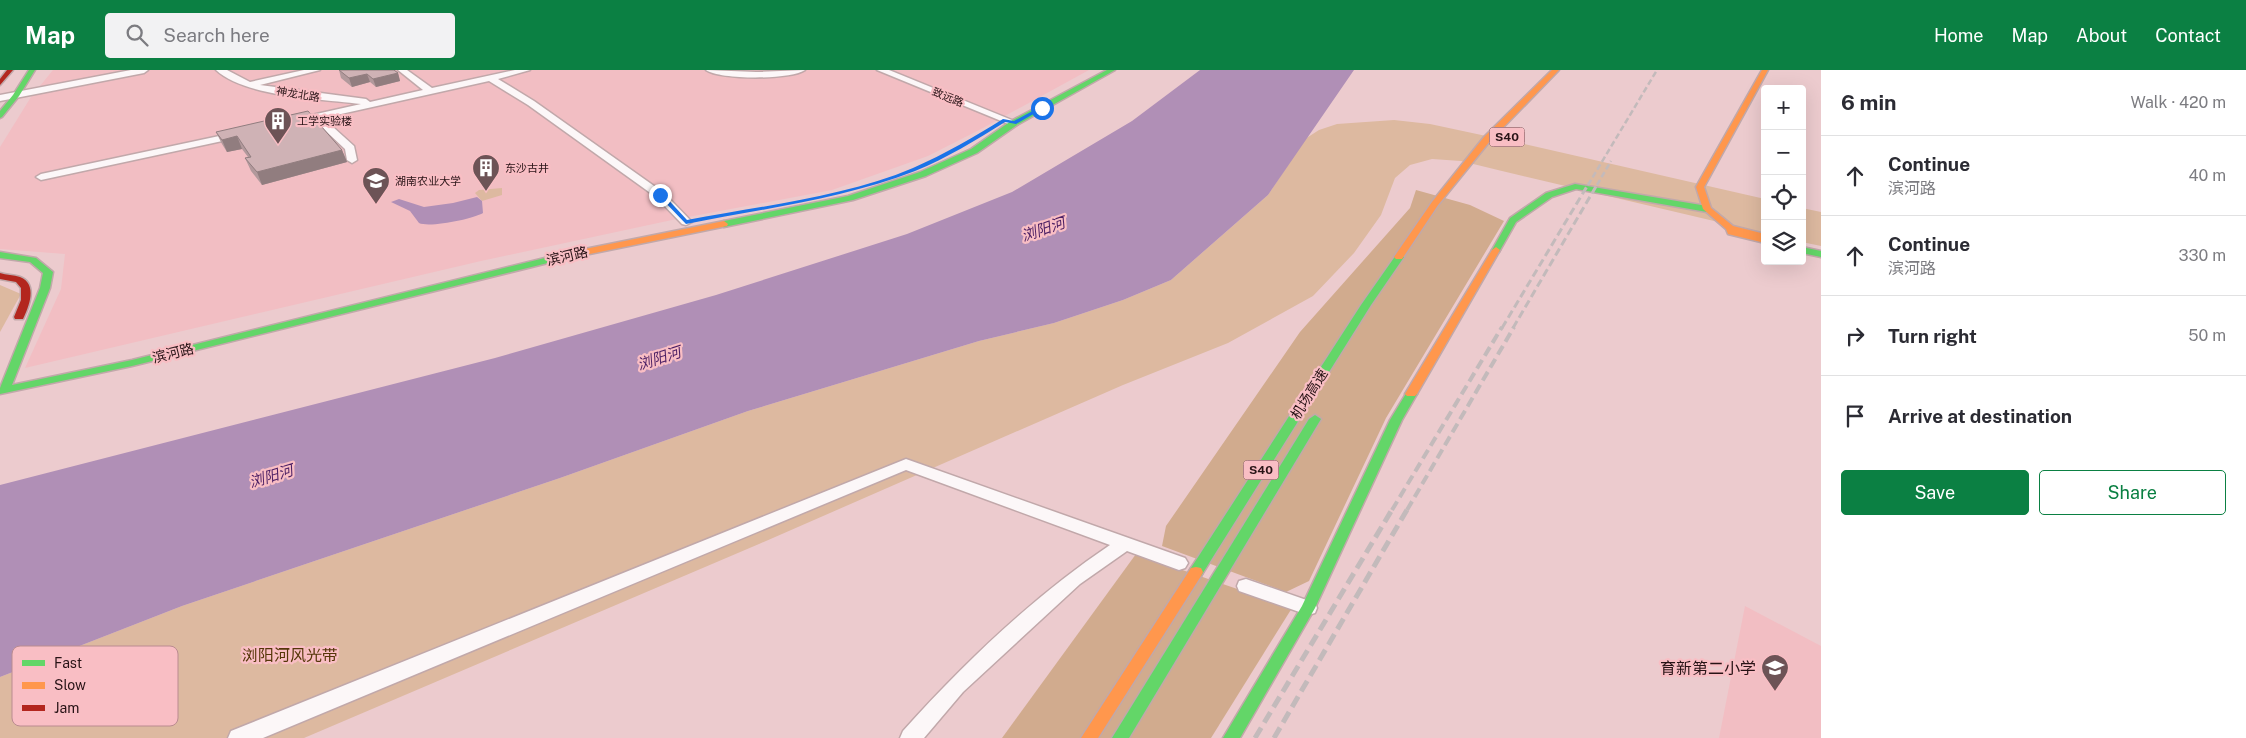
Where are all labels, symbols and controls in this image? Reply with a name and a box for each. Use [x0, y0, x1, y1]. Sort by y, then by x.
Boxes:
search box [105, 13, 455, 58]
text: Map [25, 21, 75, 49]
icon: search [123, 21, 151, 49]
text: Search here [163, 24, 270, 46]
text: Home [1934, 25, 1984, 46]
text: Map [2012, 25, 2048, 46]
text: About [2076, 25, 2127, 46]
text: Contact [2155, 25, 2221, 46]
street label: 神龙北路 [275, 85, 321, 103]
street label: 致远路 [930, 85, 966, 109]
map controls [1761, 85, 1806, 265]
button: + [1761, 85, 1806, 130]
text: 6 min [1841, 90, 1897, 115]
text: Walk · 420 m [2130, 93, 2226, 112]
route start [1031, 97, 1054, 120]
building icon: 工学实验楼 [263, 106, 293, 145]
place label: 工学实验楼 [297, 115, 352, 127]
road number: S40 [1490, 128, 1524, 146]
button: − [1761, 130, 1806, 175]
building icon: 东沙古井 [471, 153, 501, 192]
text: Continue [1888, 153, 1970, 175]
place label: 东沙古井 [505, 162, 549, 174]
icon: ahead [1841, 162, 1869, 190]
school or university icon: 湖南农业大学 [361, 166, 391, 205]
text: 40 m [2188, 166, 2226, 185]
place label: 湖南农业大学 [395, 175, 461, 187]
button: locate [1761, 175, 1806, 220]
text: 滨河路 [1888, 179, 1936, 198]
route end [649, 184, 672, 207]
water label: 浏阳河 [1019, 213, 1070, 244]
button: layers [1761, 220, 1806, 265]
text: Continue [1888, 233, 1970, 255]
icon: ahead [1841, 242, 1869, 270]
street label: 滨河路 [545, 243, 589, 269]
text: 330 m [2179, 246, 2226, 265]
text: 滨河路 [1888, 259, 1936, 278]
icon: right [1841, 322, 1869, 350]
text: Turn right [1888, 325, 1977, 347]
text: 50 m [2188, 326, 2226, 345]
street label: 滨河路 [151, 340, 195, 366]
water label: 浏阳河 [635, 342, 686, 373]
street label: 机场高速 [1287, 366, 1331, 422]
icon: arrive [1841, 402, 1869, 430]
text: Arrive at destination [1888, 405, 2072, 427]
water label: 浏阳河 [247, 460, 298, 491]
road number: S40 [1244, 460, 1278, 480]
button: Save [1841, 470, 2029, 515]
button: Share [2039, 470, 2226, 515]
legend [12, 646, 178, 726]
park label: 浏阳河风光带 [242, 646, 338, 665]
school or university icon: 育新第二小学 [1760, 653, 1790, 692]
text: Fast [54, 655, 82, 671]
place label: 育新第二小学 [1660, 659, 1756, 678]
text: Slow [54, 677, 86, 693]
text: Jam [54, 700, 79, 716]

